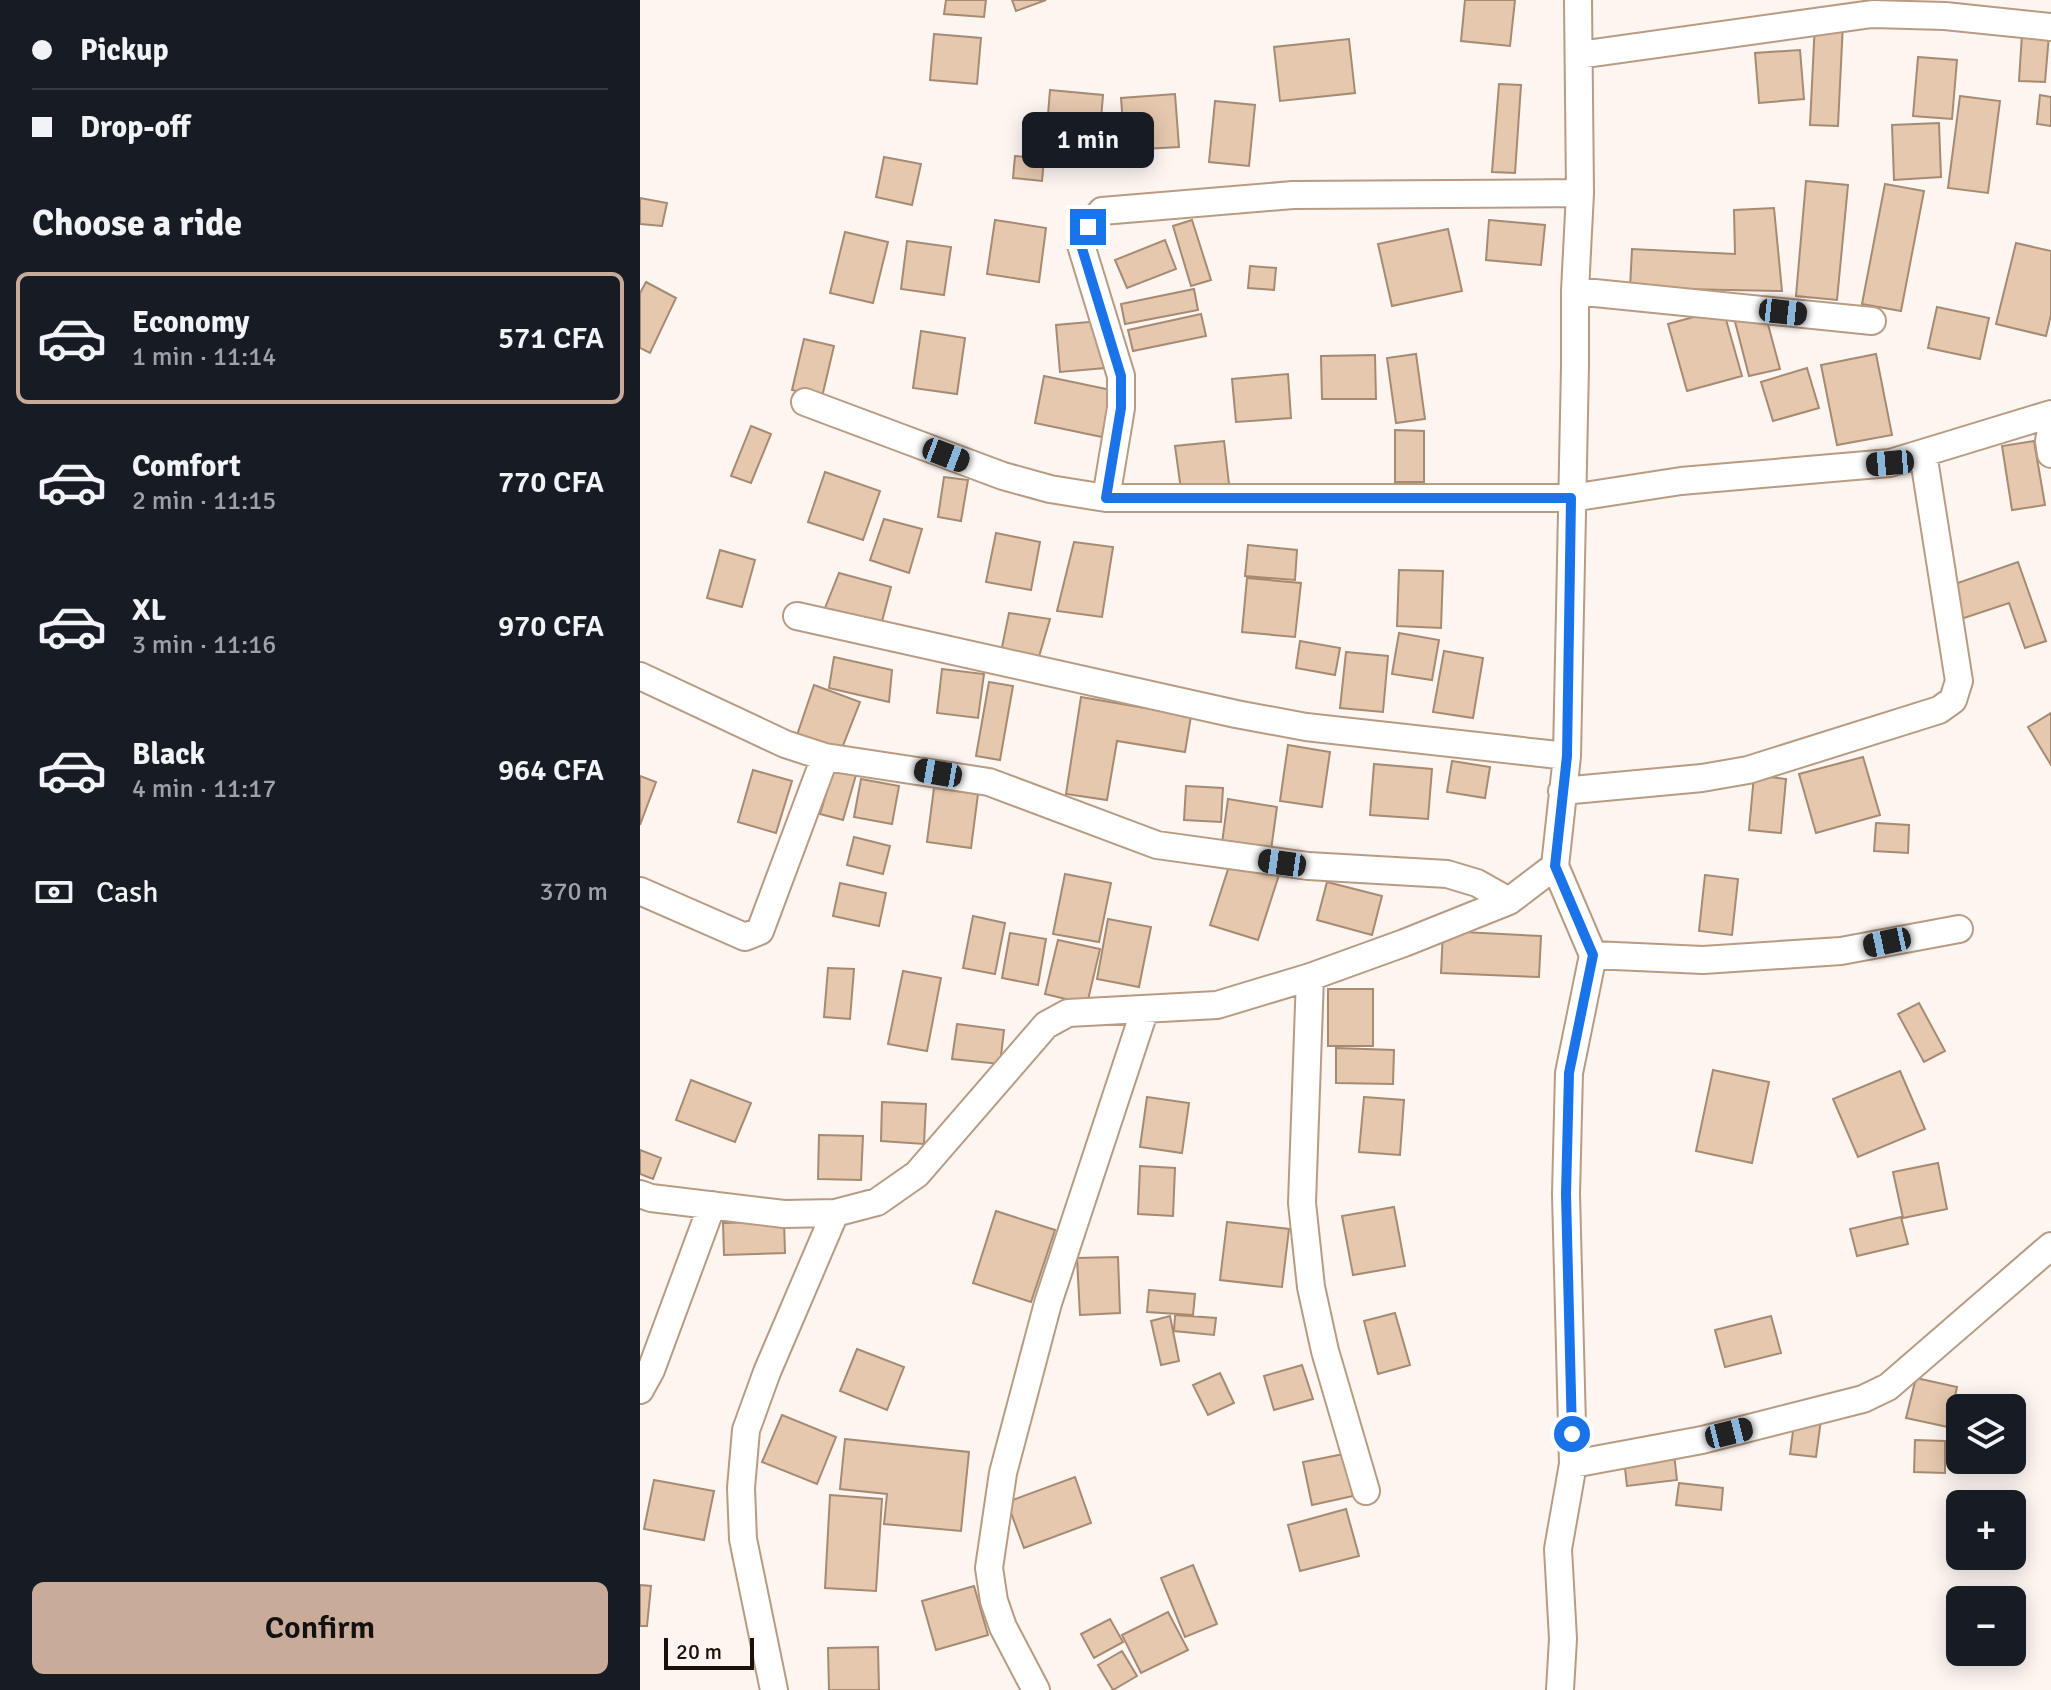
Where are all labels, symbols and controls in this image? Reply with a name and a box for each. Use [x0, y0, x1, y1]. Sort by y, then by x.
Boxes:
text: Pickup [80, 32, 169, 69]
text: Drop-off [80, 109, 190, 146]
callout: 1 min [1022, 111, 1154, 167]
text: 1 min [1057, 124, 1119, 156]
text: Choose a ride [32, 201, 242, 246]
route end [1070, 209, 1106, 245]
car [1758, 298, 1808, 326]
icon: car [36, 302, 108, 374]
text: Economy [132, 304, 249, 341]
text: 571 CFA [498, 320, 604, 357]
text: 1 min · 11:14 [132, 341, 276, 373]
car [919, 435, 973, 475]
icon: car [36, 446, 108, 518]
text: Comfort [132, 448, 241, 485]
car [1865, 449, 1915, 477]
text: 770 CFA [498, 464, 604, 501]
text: 2 min · 11:15 [132, 485, 276, 517]
icon: car [36, 590, 108, 662]
text: XL [132, 592, 166, 629]
text: 970 CFA [498, 608, 604, 645]
text: 3 min · 11:16 [132, 629, 276, 661]
icon: car [36, 734, 108, 806]
text: Black [132, 736, 205, 773]
text: 964 CFA [498, 752, 604, 789]
car [912, 757, 964, 789]
text: 4 min · 11:17 [132, 773, 276, 805]
car [1257, 848, 1307, 878]
icon: cash [32, 870, 76, 914]
text: Cash [96, 874, 159, 911]
text: 370 m [539, 876, 608, 908]
car [1861, 925, 1913, 959]
map controls [1946, 1394, 2026, 1666]
button: layers [1946, 1394, 2026, 1474]
route start [1554, 1416, 1590, 1452]
car [1703, 1416, 1755, 1450]
button: + [1946, 1490, 2026, 1570]
button: Confirm [32, 1582, 608, 1674]
button: − [1946, 1586, 2026, 1666]
scale bar [664, 1634, 754, 1670]
text: 20 m [676, 1638, 722, 1665]

